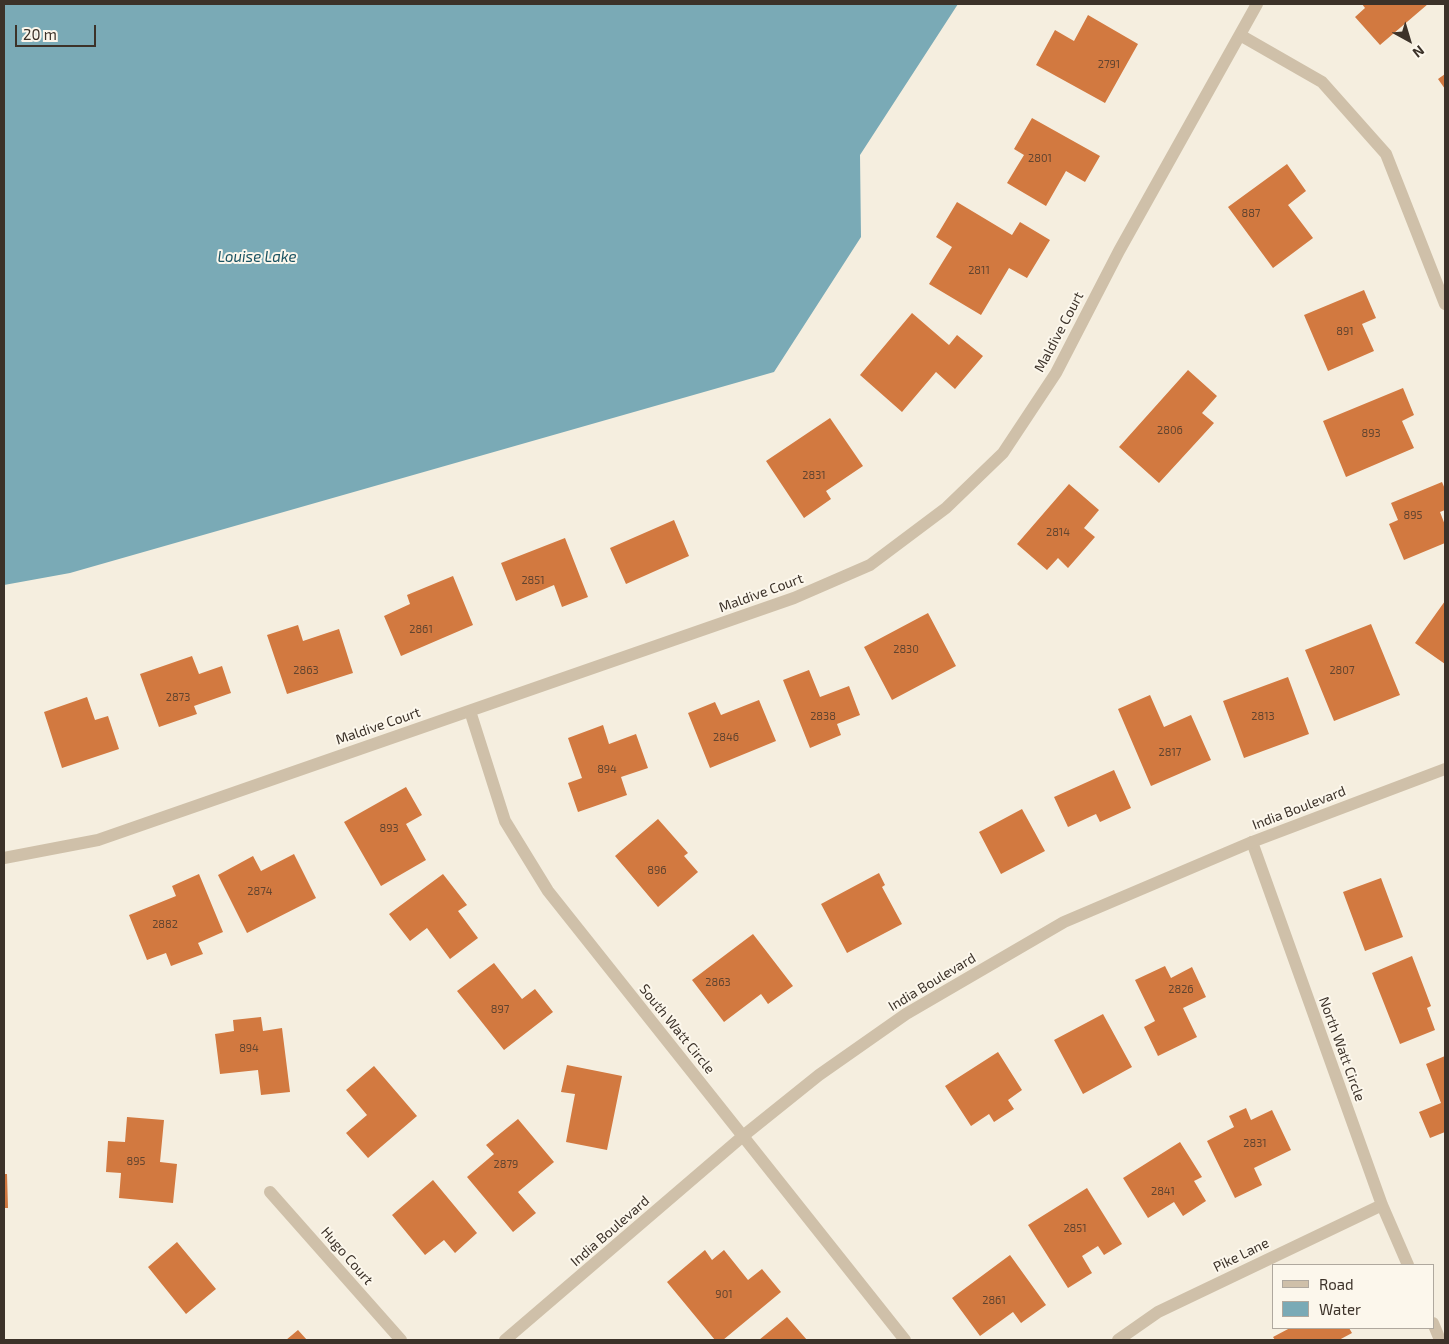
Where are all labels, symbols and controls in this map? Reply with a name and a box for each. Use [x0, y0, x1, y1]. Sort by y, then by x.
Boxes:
scale bar [18, 15, 99, 47]
north arrow [1384, 15, 1434, 65]
text: 20 m [23, 25, 57, 43]
text: N [1409, 42, 1428, 62]
house number: 2791 [1098, 57, 1120, 71]
house number: 2801 [1028, 151, 1052, 165]
house number: 887 [1242, 206, 1260, 220]
water label: Louise Lake [217, 248, 297, 266]
house number: 2811 [968, 263, 990, 277]
street label: Maldive Court [1031, 289, 1087, 375]
house number: 891 [1336, 324, 1354, 338]
house number: 2806 [1157, 423, 1183, 437]
house number: 893 [1361, 426, 1381, 440]
house number: 2831 [802, 468, 826, 482]
house number: 895 [1404, 508, 1422, 522]
house number: 2814 [1046, 525, 1070, 539]
street label: Maldive Court [717, 570, 805, 616]
house number: 2851 [521, 573, 545, 587]
house number: 2861 [409, 622, 433, 636]
house number: 2830 [893, 642, 919, 656]
house number: 2863 [293, 663, 319, 677]
house number: 2807 [1329, 663, 1355, 677]
house number: 2873 [166, 690, 190, 704]
street label: Maldive Court [333, 704, 423, 748]
house number: 2838 [810, 709, 836, 723]
house number: 2813 [1251, 709, 1275, 723]
house number: 2846 [713, 730, 739, 744]
house number: 2817 [1159, 745, 1181, 759]
house number: 894 [597, 762, 617, 776]
street label: India Boulevard [1250, 782, 1348, 834]
house number: 893 [379, 821, 399, 835]
house number: 896 [647, 863, 667, 877]
house number: 2874 [247, 884, 273, 898]
house number: 2882 [152, 917, 178, 931]
street label: India Boulevard [885, 949, 979, 1015]
house number: 2863 [705, 975, 731, 989]
street label: South Watt Circle [636, 981, 718, 1077]
house number: 2826 [1168, 982, 1194, 996]
street label: North Watt Circle [1315, 994, 1369, 1104]
house number: 897 [491, 1002, 509, 1016]
house number: 894 [239, 1041, 259, 1055]
house number: 2831 [1243, 1136, 1267, 1150]
house number: 895 [127, 1154, 145, 1168]
house number: 2879 [494, 1157, 518, 1171]
house number: 2841 [1151, 1184, 1175, 1198]
street label: India Boulevard [567, 1192, 653, 1270]
house number: 2851 [1063, 1221, 1087, 1235]
street label: Hugo Court [317, 1224, 377, 1288]
street label: Pike Lane [1210, 1234, 1272, 1276]
legend [1272, 1264, 1434, 1329]
text: Road [1319, 1275, 1354, 1293]
house number: 901 [715, 1287, 733, 1301]
house number: 2861 [982, 1293, 1006, 1307]
text: Water [1319, 1300, 1361, 1318]

